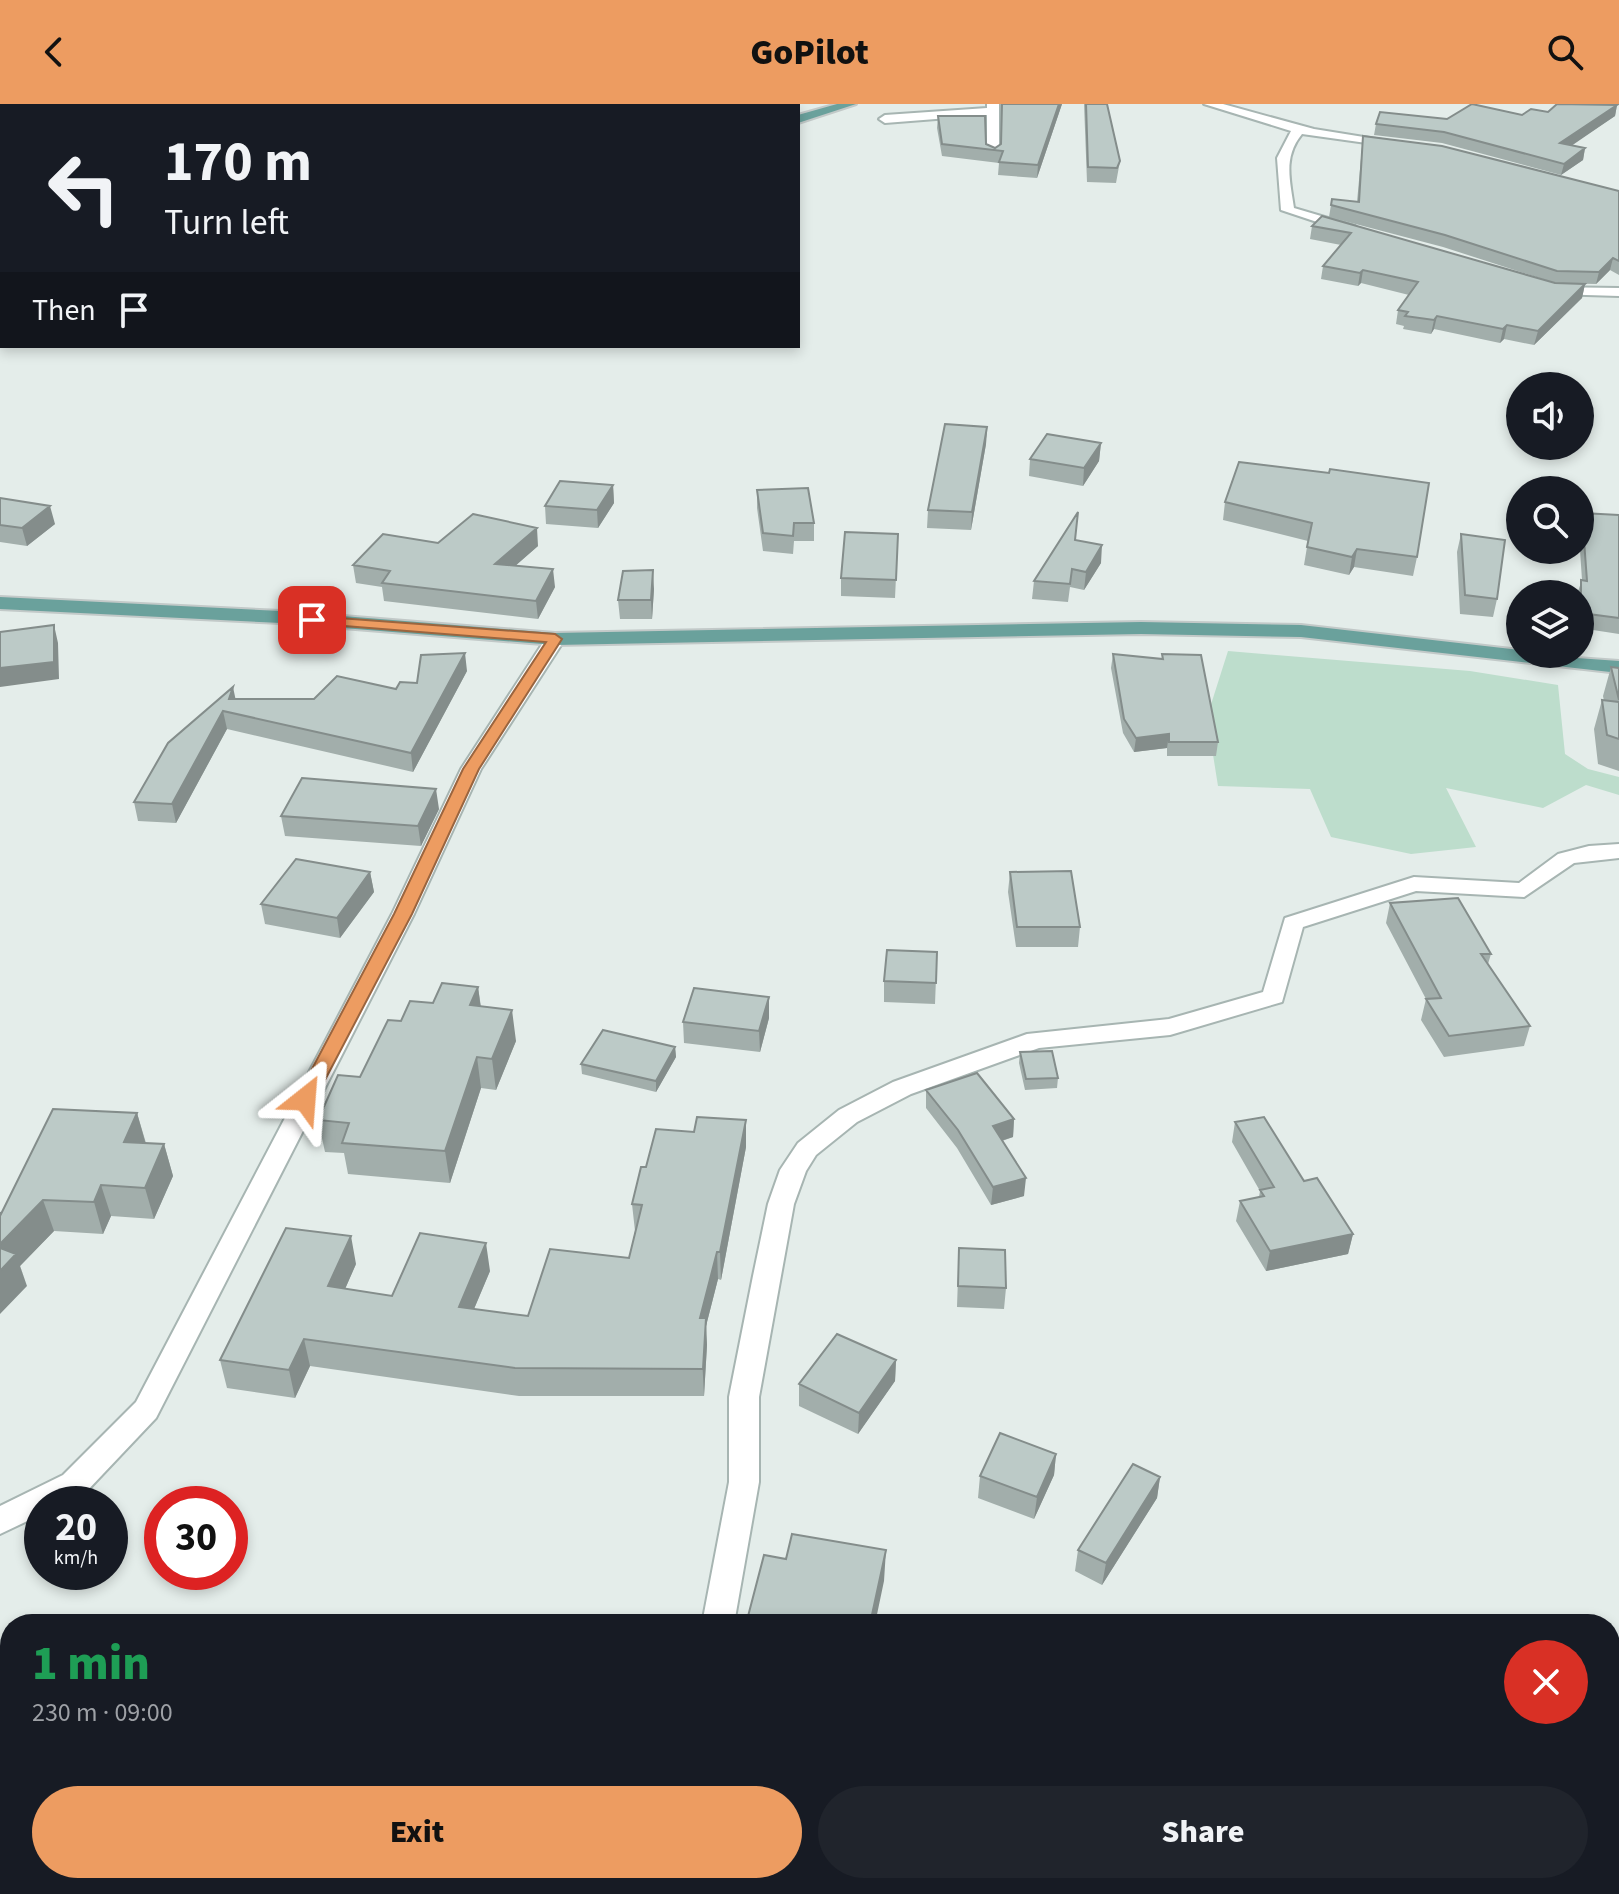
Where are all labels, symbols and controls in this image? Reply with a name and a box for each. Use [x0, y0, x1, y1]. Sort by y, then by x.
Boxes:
text: GoPilot [750, 27, 869, 78]
icon: back [32, 30, 76, 74]
icon: search [1543, 30, 1587, 74]
text: 170 m [164, 123, 312, 202]
icon: left [32, 136, 136, 240]
text: Turn left [164, 197, 289, 248]
icon: arrive [112, 288, 156, 332]
text: Then [32, 289, 96, 332]
map controls [1506, 372, 1594, 668]
button: sound [1506, 372, 1594, 460]
button: search [1506, 476, 1594, 564]
button: layers [1506, 580, 1594, 668]
pin [278, 586, 346, 654]
icon: arrive [290, 598, 334, 642]
position arrow [263, 1057, 347, 1141]
speed limit sign: 30 [144, 1486, 248, 1590]
text: 20 [55, 1499, 97, 1556]
text: km/h [54, 1544, 98, 1572]
text: 1 min [32, 1630, 150, 1698]
button: close [1504, 1640, 1588, 1724]
text: 230 m · 09:00 [32, 1694, 173, 1731]
button: Exit [32, 1786, 802, 1878]
button: Share [818, 1786, 1588, 1878]

